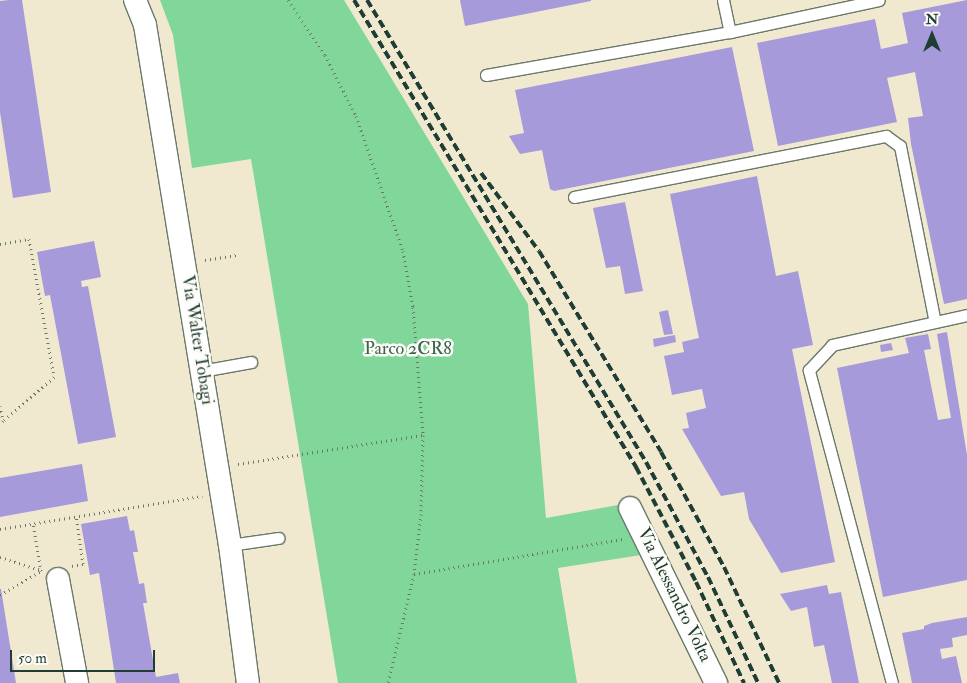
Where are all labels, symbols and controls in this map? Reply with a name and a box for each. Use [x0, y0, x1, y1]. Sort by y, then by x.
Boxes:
north arrow [907, 10, 957, 60]
text: N [926, 11, 938, 28]
street label: Via Walter Tobagi [176, 274, 218, 406]
park label: Parco 2CR8 [364, 338, 452, 360]
street label: Via Alessandro Volta [632, 524, 716, 666]
scale bar [12, 640, 158, 672]
text: 50 m [18, 649, 47, 668]

